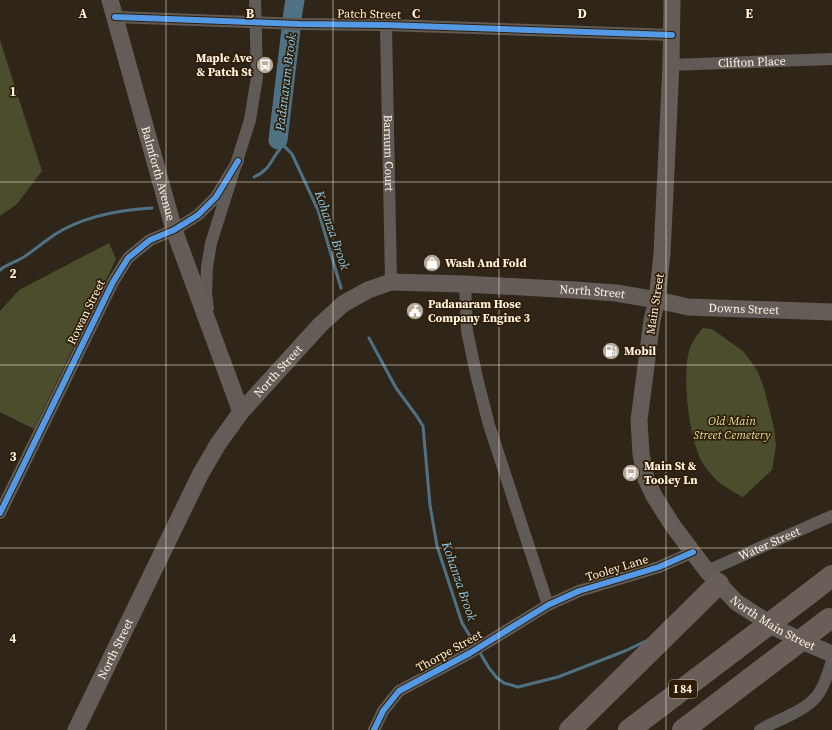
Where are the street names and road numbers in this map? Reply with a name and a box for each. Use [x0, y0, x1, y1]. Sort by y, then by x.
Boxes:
street label: Patch Street [337, 5, 401, 23]
street label: Clifton Place [718, 53, 786, 71]
street label: Barnum Court [380, 114, 397, 192]
street label: Balmforth Avenue [137, 124, 179, 222]
street label: Main Street [642, 272, 668, 336]
street label: Rowan Street [63, 277, 109, 347]
street label: North Street [559, 281, 626, 302]
street label: Downs Street [708, 300, 779, 318]
street label: North Street [250, 341, 306, 401]
street label: Water Street [736, 523, 803, 564]
street label: Tooley Lane [584, 551, 650, 585]
street label: North Main Street [726, 592, 818, 654]
street label: North Street [94, 616, 137, 682]
street label: Thorpe Street [413, 626, 485, 676]
road number: I 84 [669, 680, 697, 698]

